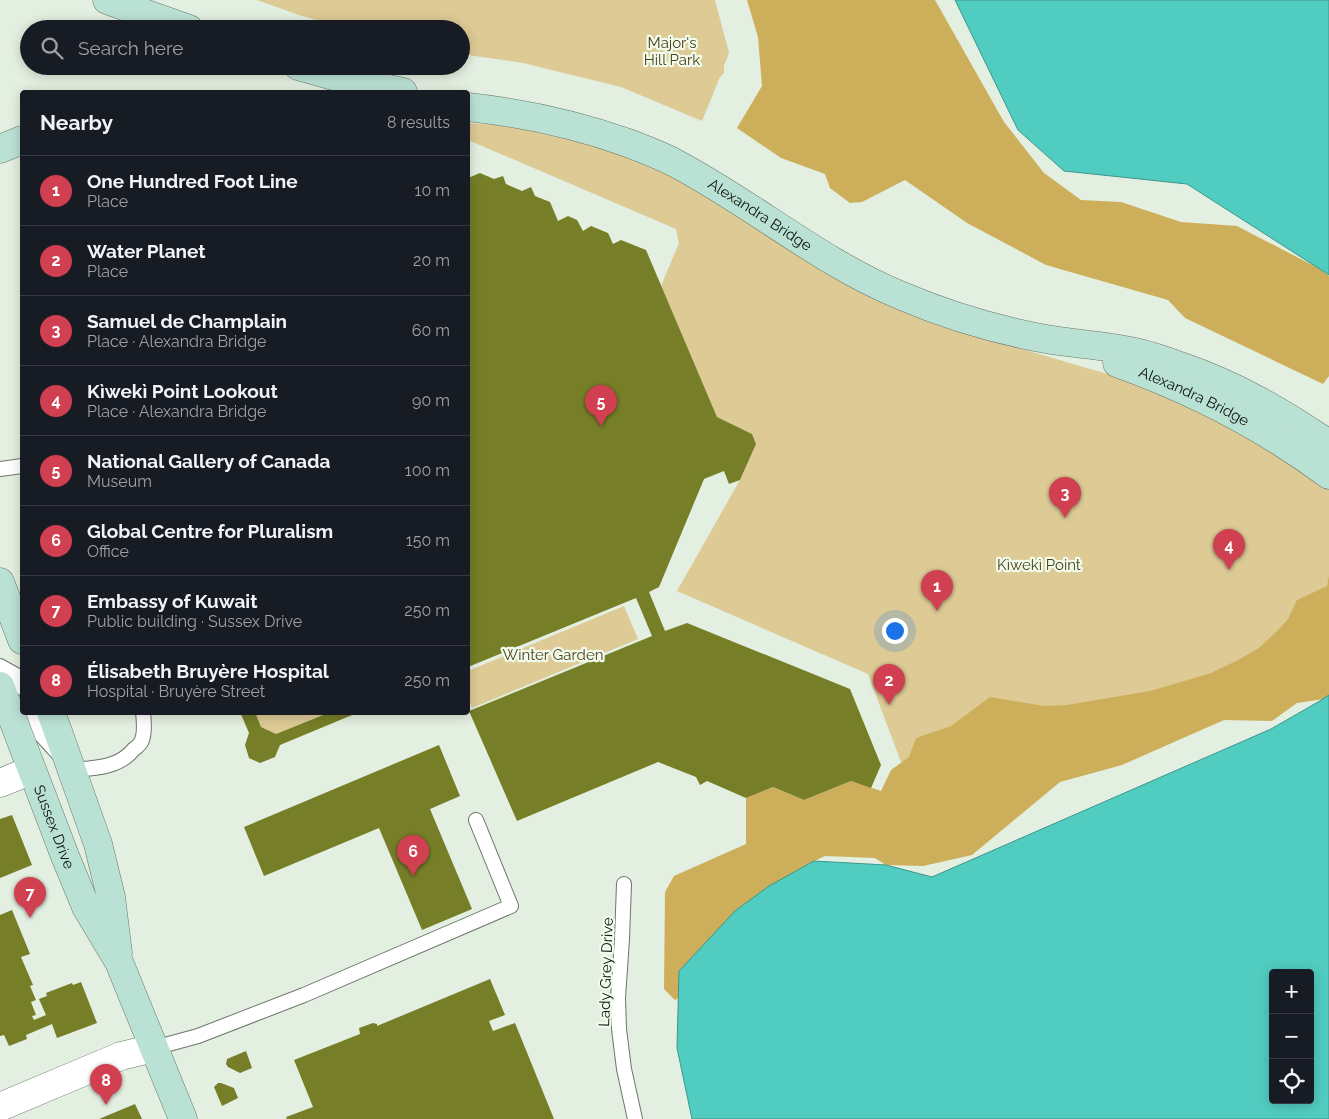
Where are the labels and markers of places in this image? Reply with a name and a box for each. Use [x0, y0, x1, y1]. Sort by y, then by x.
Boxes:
pin: 5 [585, 385, 617, 426]
pin: 3 [1049, 477, 1081, 518]
pin: 4 [1213, 529, 1245, 570]
pin: 1 [921, 570, 953, 611]
pin: 2 [873, 664, 905, 705]
pin: 6 [397, 835, 429, 876]
pin: 7 [14, 877, 46, 918]
pin: 8 [90, 1064, 122, 1105]

